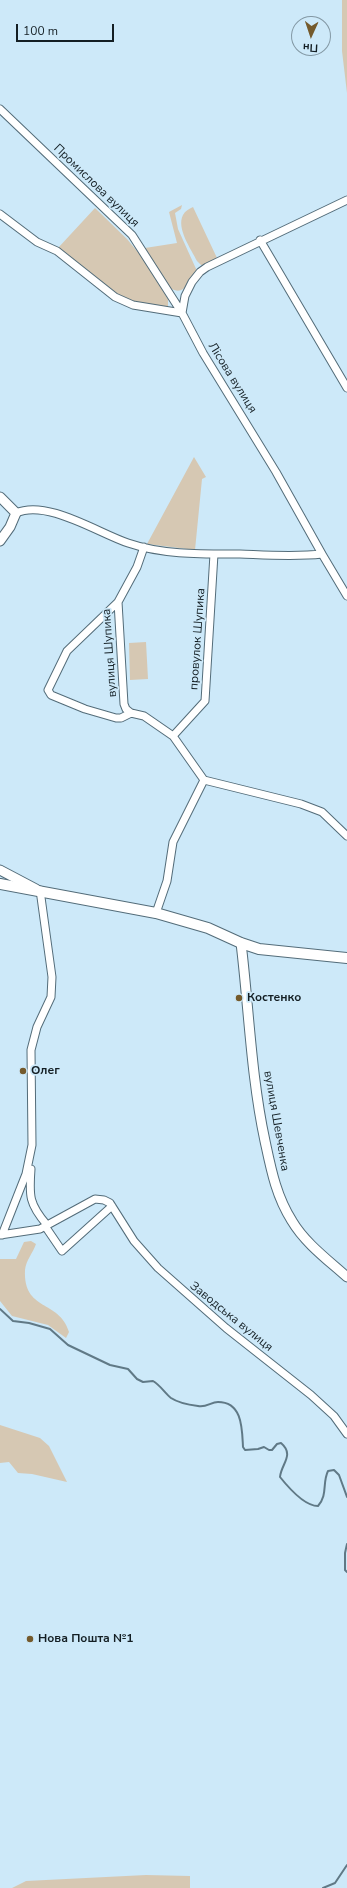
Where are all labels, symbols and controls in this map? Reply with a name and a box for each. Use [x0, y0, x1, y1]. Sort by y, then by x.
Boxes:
scale bar [18, 16, 116, 42]
north arrow [291, 16, 331, 56]
text: 100 m [23, 23, 58, 39]
text: Пн [302, 40, 318, 55]
street label: Промислова вулиця [50, 141, 142, 231]
street label: Лісова вулиця [205, 340, 259, 416]
street label: провулок Шупика [187, 588, 209, 690]
street label: вулиця Шупика [100, 608, 120, 698]
place label: Костенко [247, 991, 301, 1005]
marker: Костенко [234, 993, 244, 1003]
place label: Олег [31, 1064, 60, 1078]
marker: Олег [18, 1066, 28, 1076]
street label: вулиця Шевченка [260, 1070, 292, 1172]
street label: Заводська вулиця [187, 1279, 275, 1355]
place label: Нова Пошта №1 [38, 1632, 133, 1646]
marker: Нова Пошта №1 [25, 1634, 35, 1644]

